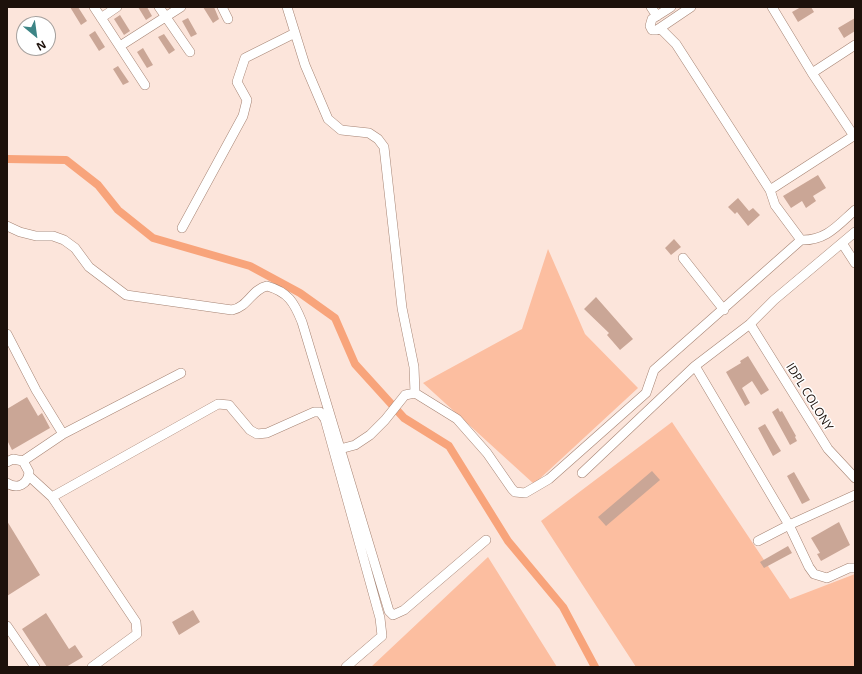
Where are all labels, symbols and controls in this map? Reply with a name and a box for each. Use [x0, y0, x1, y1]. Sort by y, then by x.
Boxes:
north arrow [16, 16, 56, 56]
text: N [34, 37, 49, 55]
street label: IDPL COLONY [783, 361, 835, 433]

